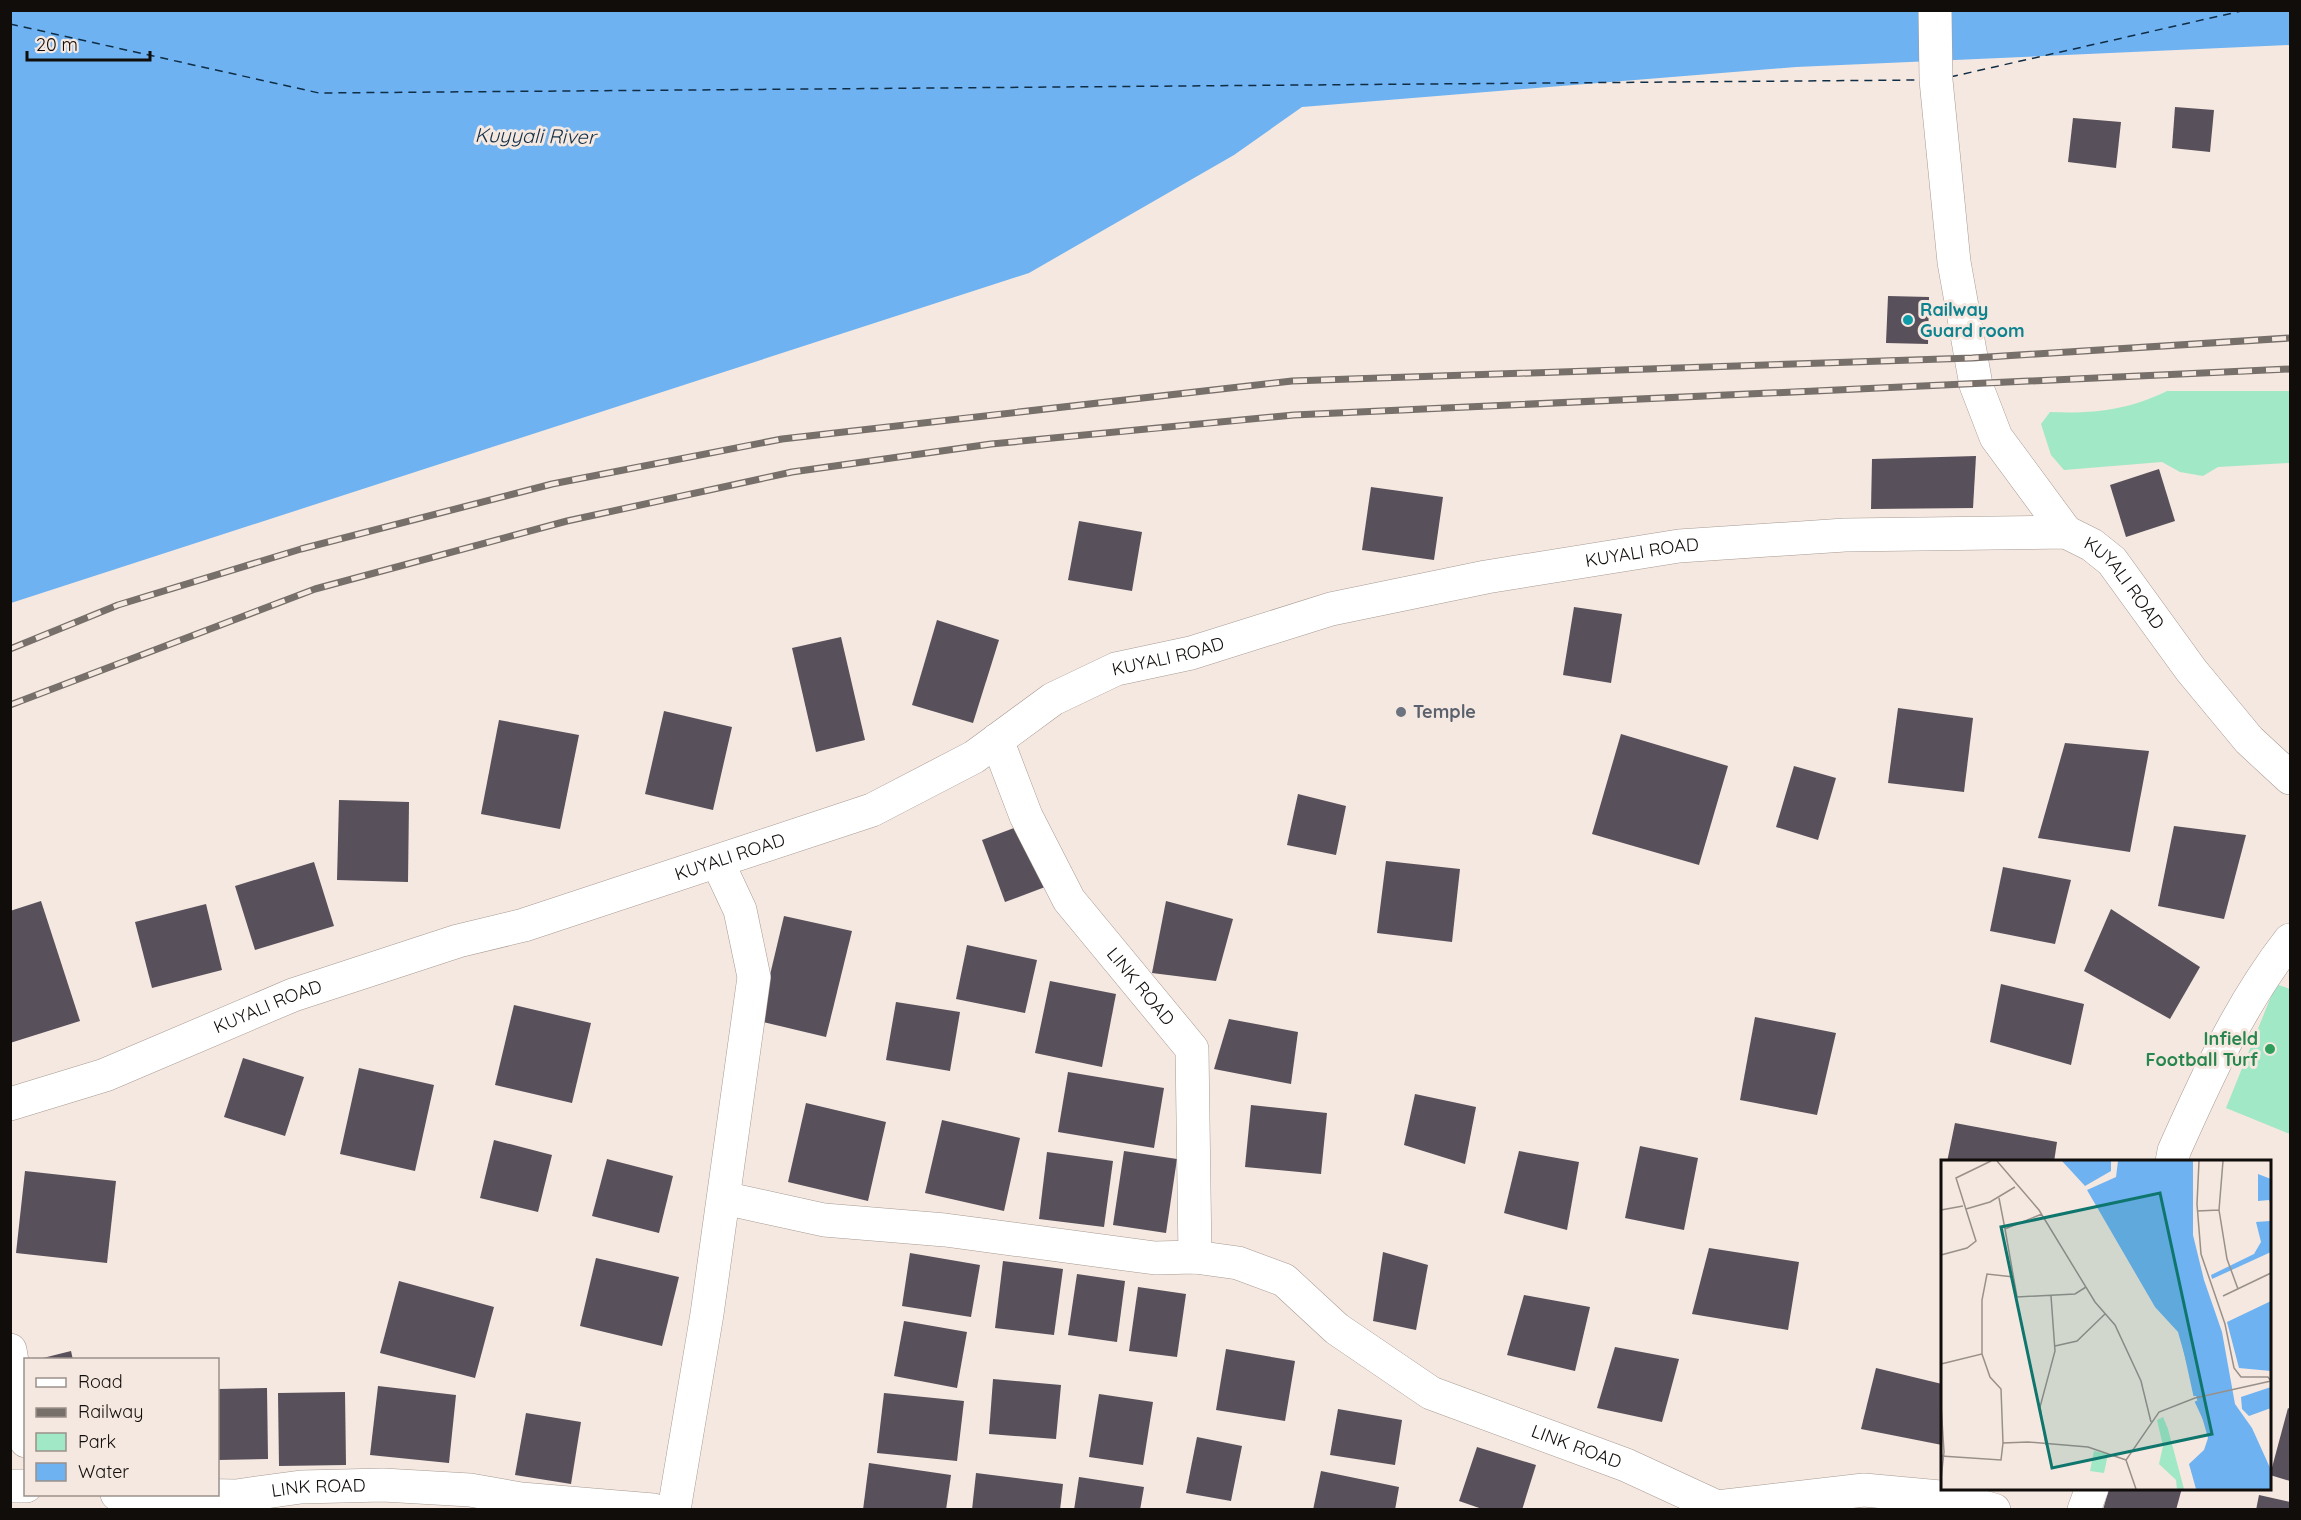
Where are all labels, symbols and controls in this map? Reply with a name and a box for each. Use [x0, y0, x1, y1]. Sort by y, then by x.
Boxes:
scale bar [27, 24, 150, 62]
text: 20 m [36, 33, 78, 56]
water label: Kuyyali River [474, 122, 598, 149]
place label: Railway Guard room [1920, 298, 2025, 342]
marker: Railway Guard room [1901, 313, 1915, 327]
street label: KUYALI ROAD [2080, 531, 2170, 634]
street label: KUYALI ROAD [1583, 533, 1699, 572]
street label: KUYALI ROAD [1110, 631, 1227, 681]
place label: Temple [1413, 700, 1476, 723]
marker: Temple [1394, 705, 1408, 719]
street label: KUYALI ROAD [672, 828, 788, 885]
street label: LINK ROAD [1102, 943, 1180, 1030]
street label: KUYALI ROAD [210, 974, 325, 1038]
place label: Infield Football Turf [2146, 1027, 2258, 1071]
marker: Infield Football Turf [2263, 1042, 2277, 1056]
inset map [1941, 1160, 2271, 1490]
legend [24, 1358, 219, 1496]
text: Road [78, 1370, 123, 1393]
text: Railway [78, 1400, 144, 1423]
street label: LINK ROAD [1528, 1419, 1625, 1473]
text: Park [78, 1430, 116, 1453]
text: Water [78, 1460, 129, 1483]
street label: LINK ROAD [270, 1473, 366, 1502]

